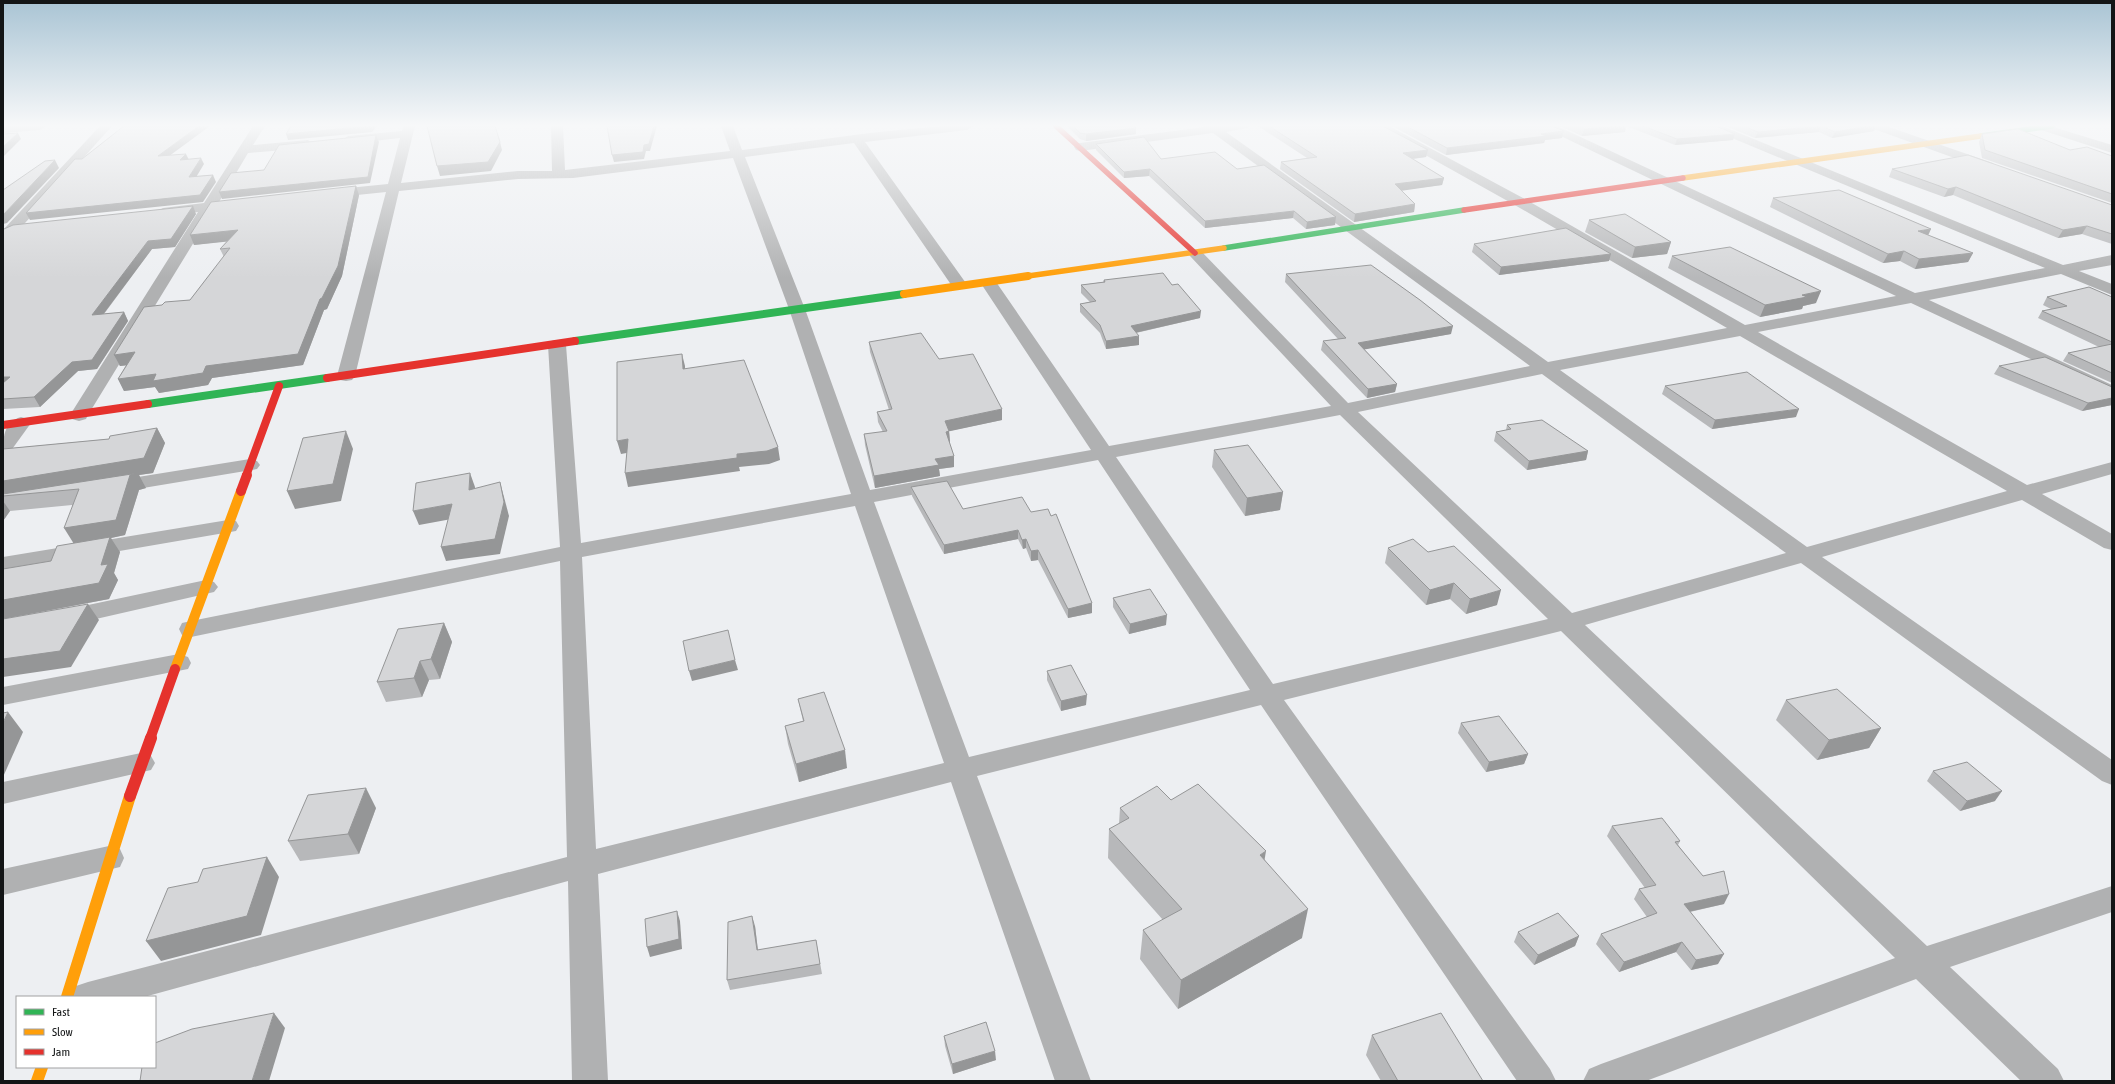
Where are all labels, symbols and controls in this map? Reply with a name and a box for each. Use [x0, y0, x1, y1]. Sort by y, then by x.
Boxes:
legend [16, 996, 156, 1068]
text: Fast [52, 1005, 70, 1019]
text: Slow [52, 1025, 73, 1039]
text: Jam [52, 1045, 70, 1059]

